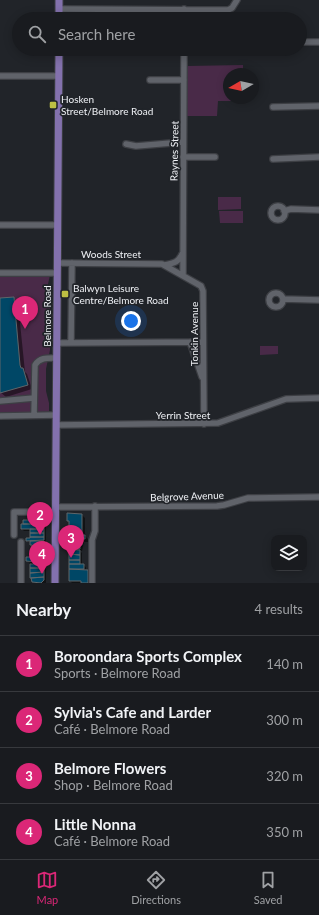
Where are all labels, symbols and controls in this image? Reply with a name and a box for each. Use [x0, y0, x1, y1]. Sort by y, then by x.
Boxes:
search box [12, 12, 307, 56]
icon: search [26, 23, 48, 45]
text: Search here [58, 25, 135, 43]
north arrow [223, 68, 259, 104]
place label: Hosken Street/Belmore Road [61, 93, 153, 117]
marker: Hosken Street/Belmore Road [48, 100, 58, 110]
street label: Raynes Street [167, 120, 181, 181]
street label: Woods Street [81, 248, 141, 260]
place label: Balwyn Leisure Centre/Belmore Road [73, 282, 169, 306]
street label: Belmore Road [41, 285, 53, 347]
marker: Balwyn Leisure Centre/Belmore Road [60, 289, 70, 299]
pin: 1 [12, 296, 38, 329]
street label: Tonkin Avenue [188, 302, 200, 366]
your location [121, 311, 141, 331]
street label: Yerrin Street [156, 409, 211, 421]
street label: Belgrove Avenue [150, 489, 224, 503]
pin: 2 [27, 502, 53, 535]
pin: 3 [58, 525, 84, 558]
map controls [271, 535, 307, 571]
button: layers [271, 535, 307, 571]
pin: 4 [29, 541, 55, 574]
text: Nearby [16, 599, 71, 620]
text: 4 results [255, 601, 303, 617]
text: Boroondara Sports Complex [54, 647, 242, 665]
text: 1 [25, 656, 33, 672]
text: 140 m [266, 656, 303, 672]
text: Sports · Belmore Road [54, 665, 180, 681]
text: Sylvia's Cafe and Larder [54, 703, 211, 721]
text: 2 [25, 712, 33, 728]
text: 300 m [266, 712, 303, 728]
text: Café · Belmore Road [54, 721, 170, 737]
text: Belmore Flowers [54, 759, 166, 777]
text: 3 [25, 768, 33, 784]
text: 320 m [266, 768, 303, 784]
text: Shop · Belmore Road [54, 777, 173, 793]
text: Little Nonna [54, 815, 136, 833]
text: 4 [25, 824, 33, 840]
text: 350 m [266, 824, 303, 840]
text: Café · Belmore Road [54, 833, 170, 849]
tab: Map [36, 869, 58, 906]
tab: Directions [131, 869, 181, 906]
tab: Saved [254, 869, 283, 906]

